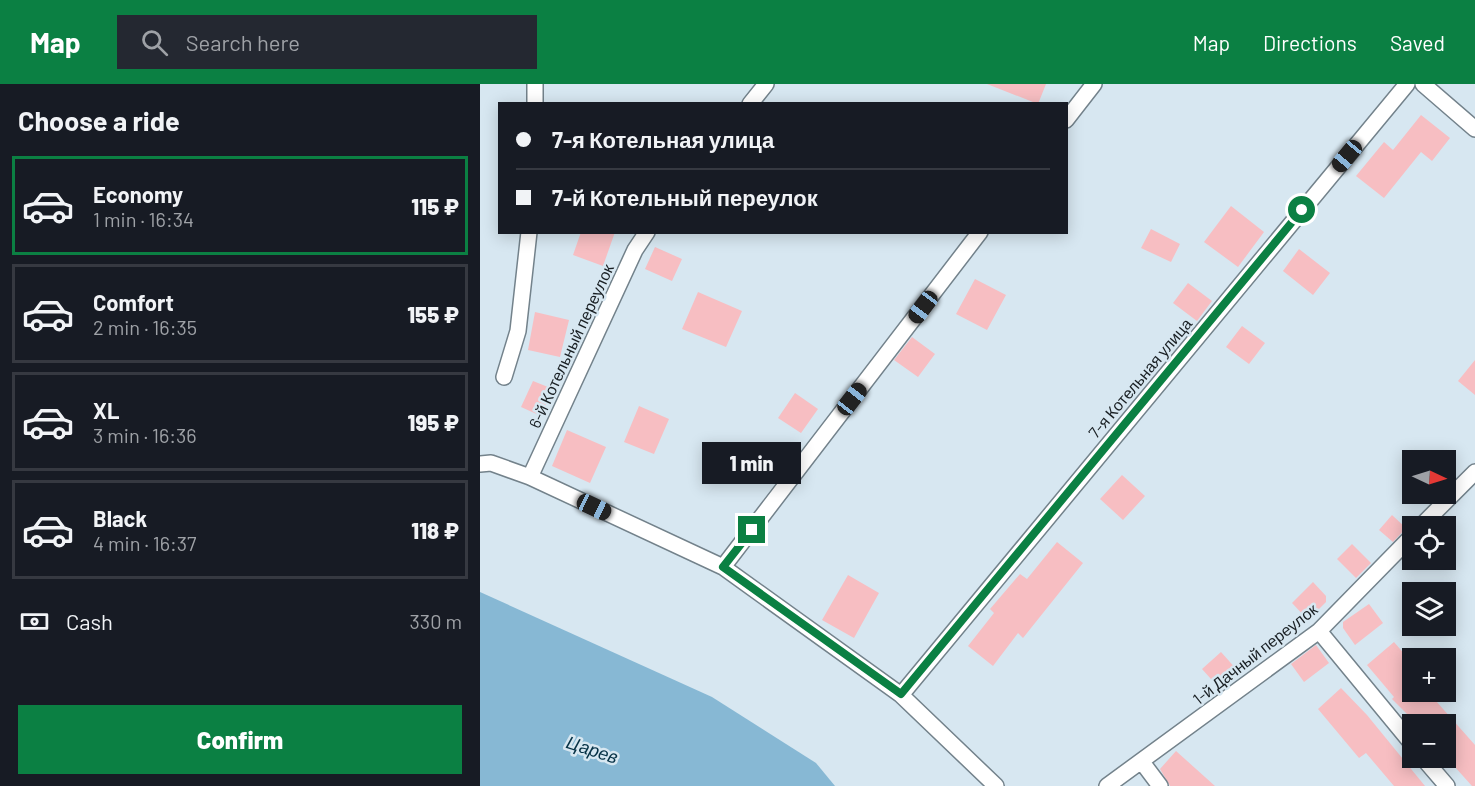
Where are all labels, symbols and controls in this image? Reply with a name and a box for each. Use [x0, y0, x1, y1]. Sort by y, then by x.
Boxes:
search box [117, 15, 537, 69]
text: Map [30, 25, 81, 59]
icon: search [138, 26, 171, 59]
text: Search here [186, 29, 300, 55]
text: Map [1193, 30, 1230, 55]
text: Directions [1263, 30, 1357, 55]
text: Saved [1390, 30, 1445, 55]
text: Choose a ride [18, 104, 180, 136]
text: 7-я Котельная улица [552, 126, 774, 152]
car [1329, 136, 1365, 176]
icon: car [21, 179, 75, 233]
text: Economy [93, 181, 183, 207]
text: 7-й Котельный переулок [552, 184, 818, 210]
text: 115 ₽ [411, 193, 459, 219]
route start [1288, 196, 1315, 223]
text: 1 min · 16:34 [93, 207, 194, 231]
street label: 6-й Котельный переулок [524, 260, 617, 431]
icon: car [21, 287, 75, 341]
car [905, 287, 941, 327]
text: Comfort [93, 289, 174, 315]
text: 155 ₽ [407, 301, 459, 327]
street label: 7-я Котельная улица [1084, 314, 1195, 441]
text: 2 min · 16:35 [93, 315, 197, 339]
car [834, 379, 870, 419]
icon: car [21, 395, 75, 449]
text: XL [93, 397, 119, 423]
text: 195 ₽ [408, 409, 459, 435]
text: 3 min · 16:36 [93, 423, 197, 447]
callout: 1 min [702, 443, 802, 485]
north arrow [1402, 450, 1456, 504]
map controls [1402, 450, 1456, 768]
text: 1 min [730, 451, 773, 475]
car [574, 491, 614, 523]
icon: car [21, 503, 75, 557]
text: Black [93, 505, 147, 531]
route end [738, 516, 765, 543]
button: locate [1402, 516, 1456, 570]
text: 118 ₽ [411, 517, 459, 543]
text: 4 min · 16:37 [93, 531, 196, 555]
button: layers [1402, 582, 1456, 636]
street label: 1-й Дачный переулок [1189, 599, 1321, 708]
icon: cash [18, 605, 51, 638]
text: Cash [66, 608, 113, 634]
text: 330 m [410, 609, 462, 633]
button: + [1402, 648, 1456, 702]
button: Confirm [18, 705, 462, 774]
button: − [1402, 714, 1456, 768]
water label: Царев [564, 730, 621, 768]

